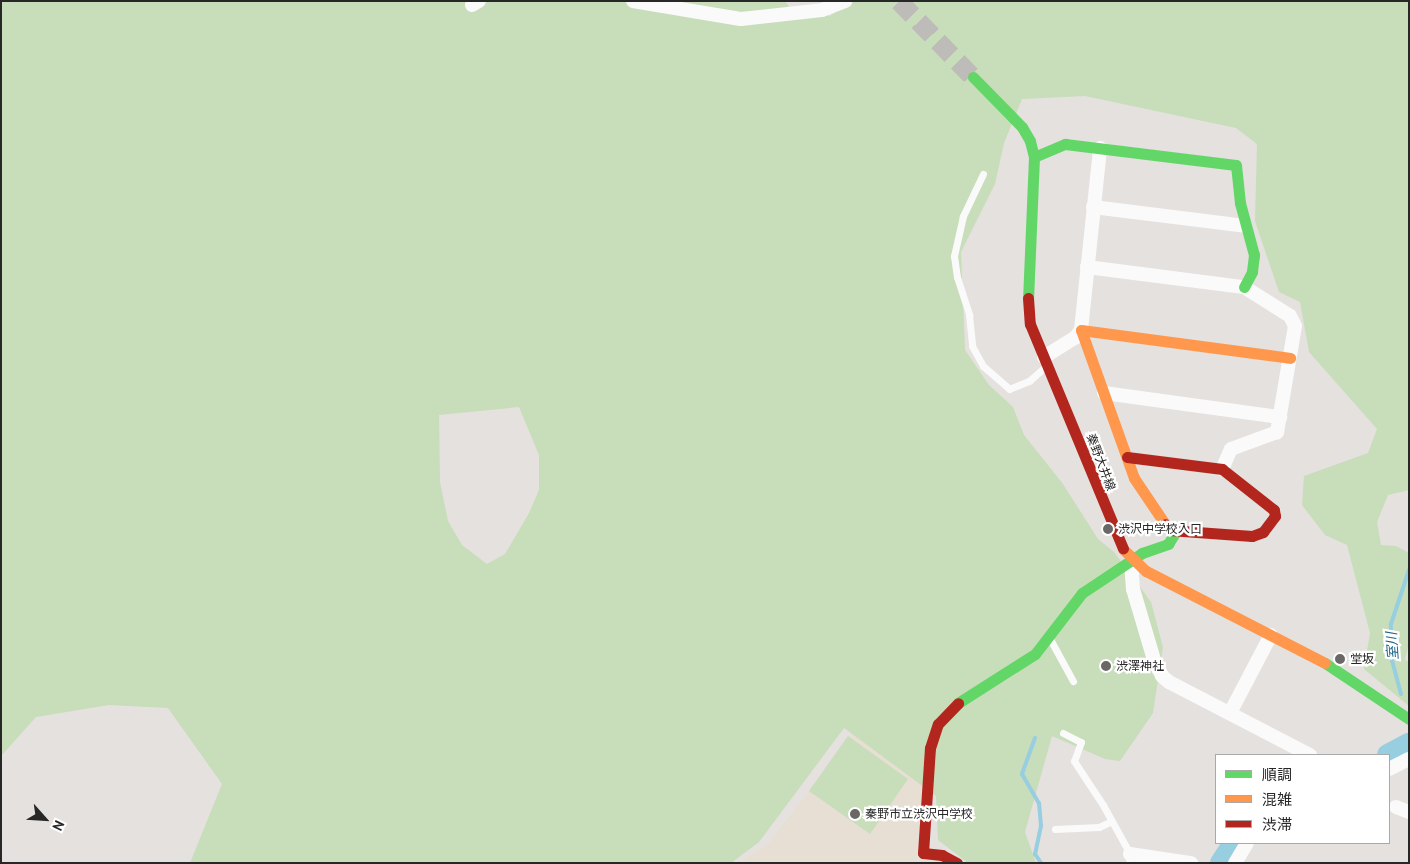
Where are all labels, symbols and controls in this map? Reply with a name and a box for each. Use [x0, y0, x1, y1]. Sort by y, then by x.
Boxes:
street label: 秦野大井線 [1084, 431, 1118, 493]
place label: 渋沢中学校入口 [1118, 522, 1202, 536]
marker: 渋沢中学校入口 [1102, 523, 1114, 535]
water label: 室川 [1383, 631, 1401, 661]
place label: 堂坂 [1350, 652, 1374, 666]
marker: 堂坂 [1334, 653, 1346, 665]
place label: 渋澤神社 [1116, 659, 1164, 673]
marker: 渋澤神社 [1100, 660, 1112, 672]
legend [1215, 754, 1390, 844]
text: 順調 [1262, 765, 1292, 784]
text: 混雑 [1262, 790, 1292, 809]
north arrow [20, 794, 70, 844]
place label: 秦野市立渋沢中学校 [865, 807, 973, 821]
marker: 秦野市立渋沢中学校 [849, 808, 861, 820]
text: 渋滞 [1262, 815, 1292, 834]
text: N [48, 817, 69, 834]

